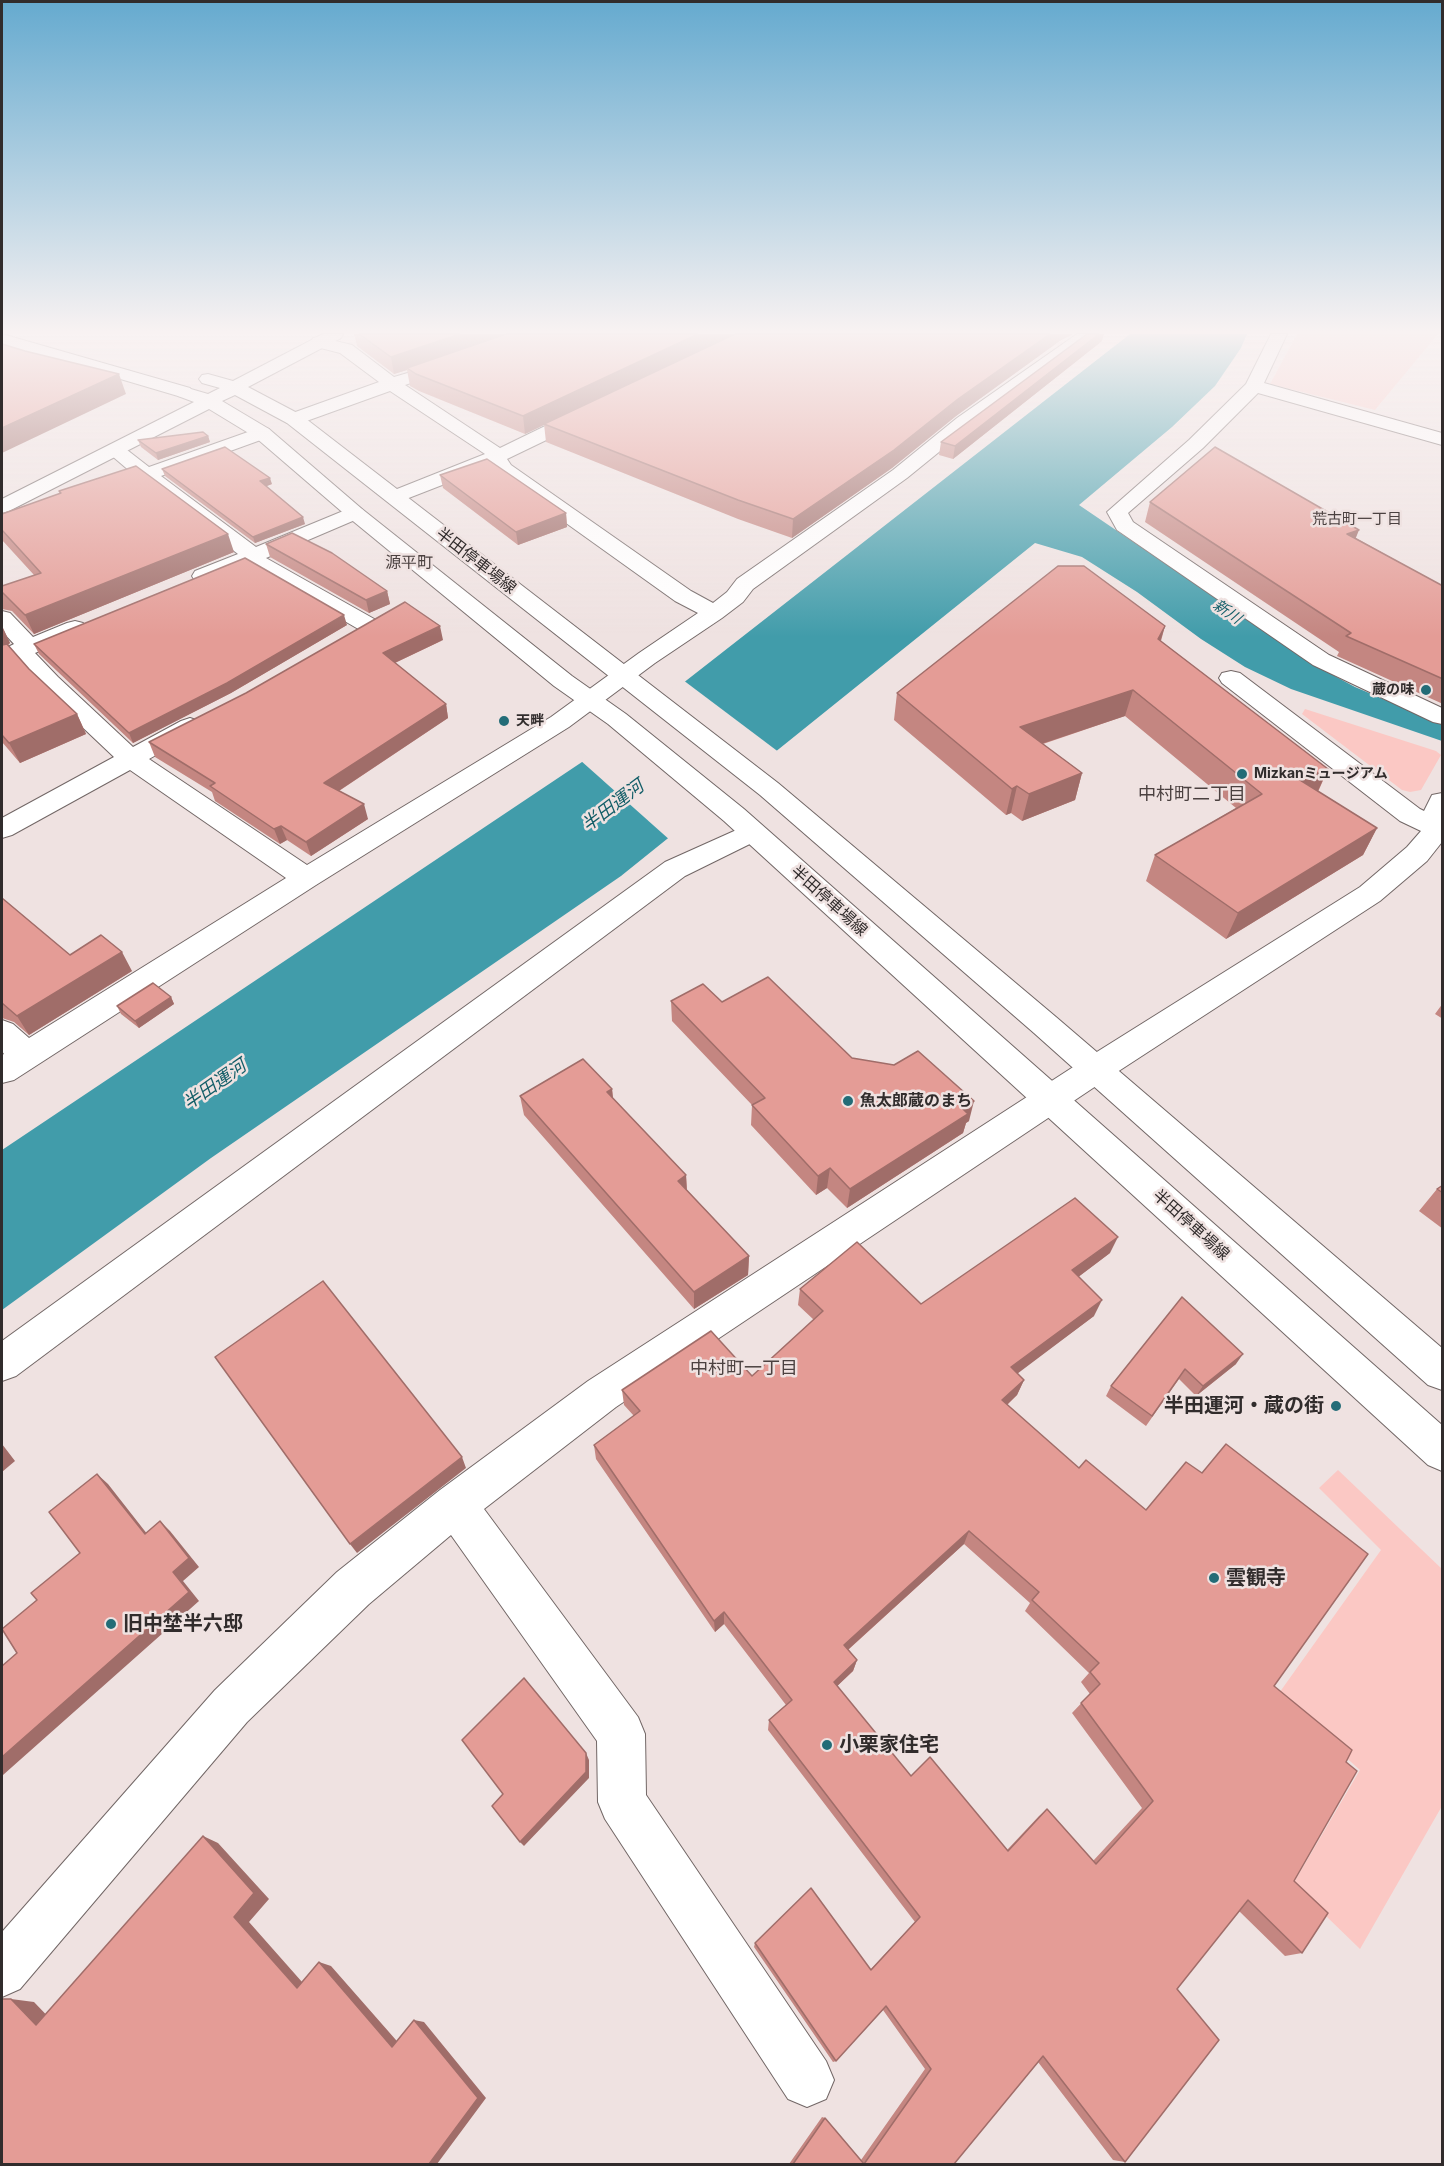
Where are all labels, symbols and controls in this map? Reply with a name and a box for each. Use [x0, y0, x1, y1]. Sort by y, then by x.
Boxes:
district label: 荒古町一丁目 [1312, 510, 1402, 528]
street label: 半田停車場線 [432, 524, 520, 598]
district label: 源平町 [385, 553, 433, 573]
water label: 新川 [1210, 596, 1244, 628]
place label: 蔵の味 [1372, 682, 1414, 698]
marker: 蔵の味 [1419, 683, 1433, 697]
place label: 天畔 [516, 713, 544, 729]
marker: 天畔 [497, 714, 511, 728]
place label: Mizkanミュージアム [1254, 766, 1388, 782]
marker: Mizkanミュージアム [1235, 767, 1249, 781]
water label: 半田運河 [578, 776, 648, 836]
district label: 中村町二丁目 [1138, 784, 1246, 806]
street label: 半田停車場線 [787, 862, 871, 940]
water label: 半田運河 [179, 1056, 251, 1114]
place label: 魚太郎蔵のまち [860, 1091, 972, 1111]
marker: 魚太郎蔵のまち [841, 1094, 855, 1108]
street label: 半田停車場線 [1149, 1186, 1233, 1264]
district label: 中村町一丁目 [690, 1358, 798, 1380]
place label: 半田運河・蔵の街 [1164, 1394, 1324, 1418]
marker: 半田運河・蔵の街 [1329, 1399, 1343, 1413]
place label: 雲観寺 [1226, 1566, 1286, 1590]
marker: 雲観寺 [1207, 1571, 1221, 1585]
place label: 旧中埜半六邸 [123, 1612, 243, 1636]
marker: 旧中埜半六邸 [104, 1617, 118, 1631]
place label: 小栗家住宅 [839, 1733, 939, 1757]
marker: 小栗家住宅 [820, 1738, 834, 1752]

